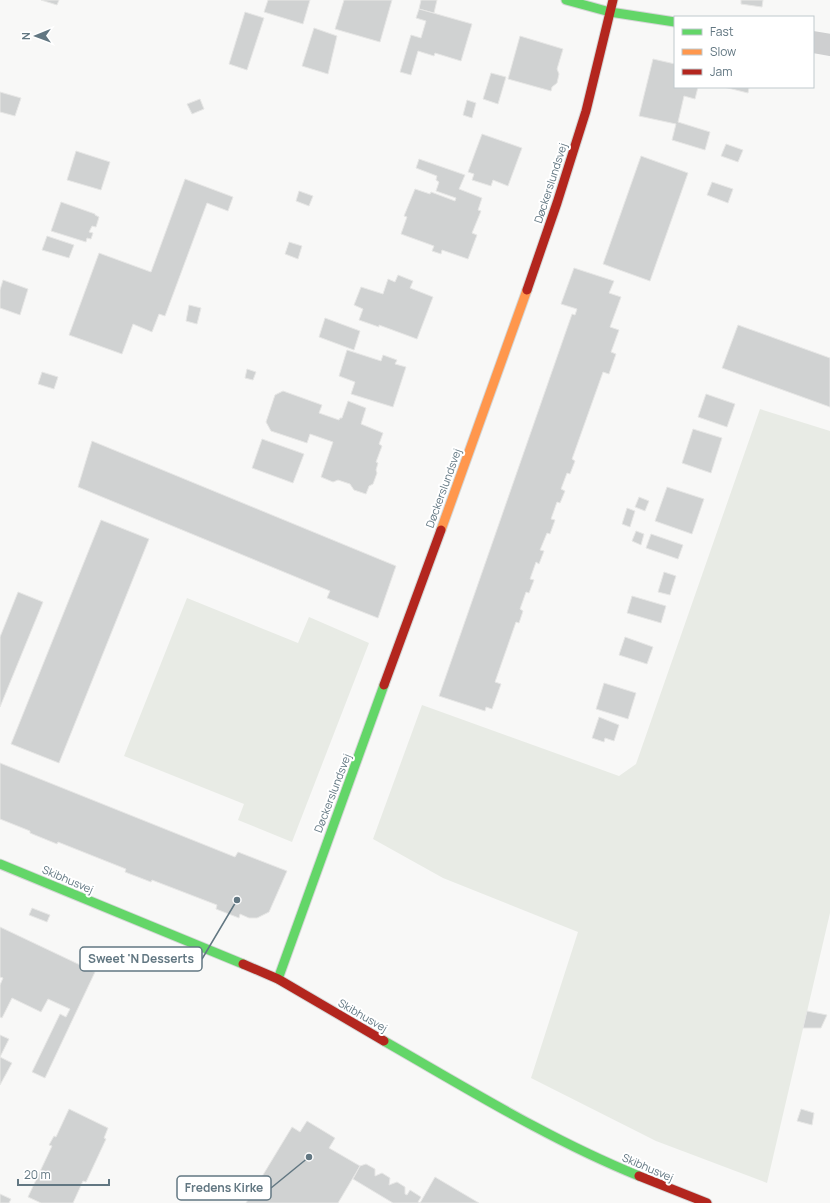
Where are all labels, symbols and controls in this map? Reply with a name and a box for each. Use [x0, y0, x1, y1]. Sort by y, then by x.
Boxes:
north arrow [16, 16, 56, 56]
legend [674, 16, 814, 88]
text: Fast [710, 23, 734, 40]
text: N [18, 32, 33, 40]
text: Slow [710, 43, 736, 60]
text: Jam [710, 63, 732, 80]
street label: Døckerslundsvej [530, 141, 570, 225]
street label: Døckerslundsvej [422, 446, 464, 530]
street label: Døckerslundsvej [310, 751, 354, 835]
street label: Skibhusvej [40, 861, 96, 897]
callout: Sweet 'N Desserts [80, 947, 202, 971]
text: Sweet 'N Desserts [88, 950, 194, 967]
street label: Skibhusvej [336, 995, 390, 1035]
street label: Skibhusvej [620, 1149, 676, 1185]
scale bar [18, 1161, 109, 1187]
text: 20 m [24, 1166, 51, 1183]
callout: Fredens Kirke [177, 1176, 271, 1200]
text: Fredens Kirke [185, 1179, 263, 1196]

